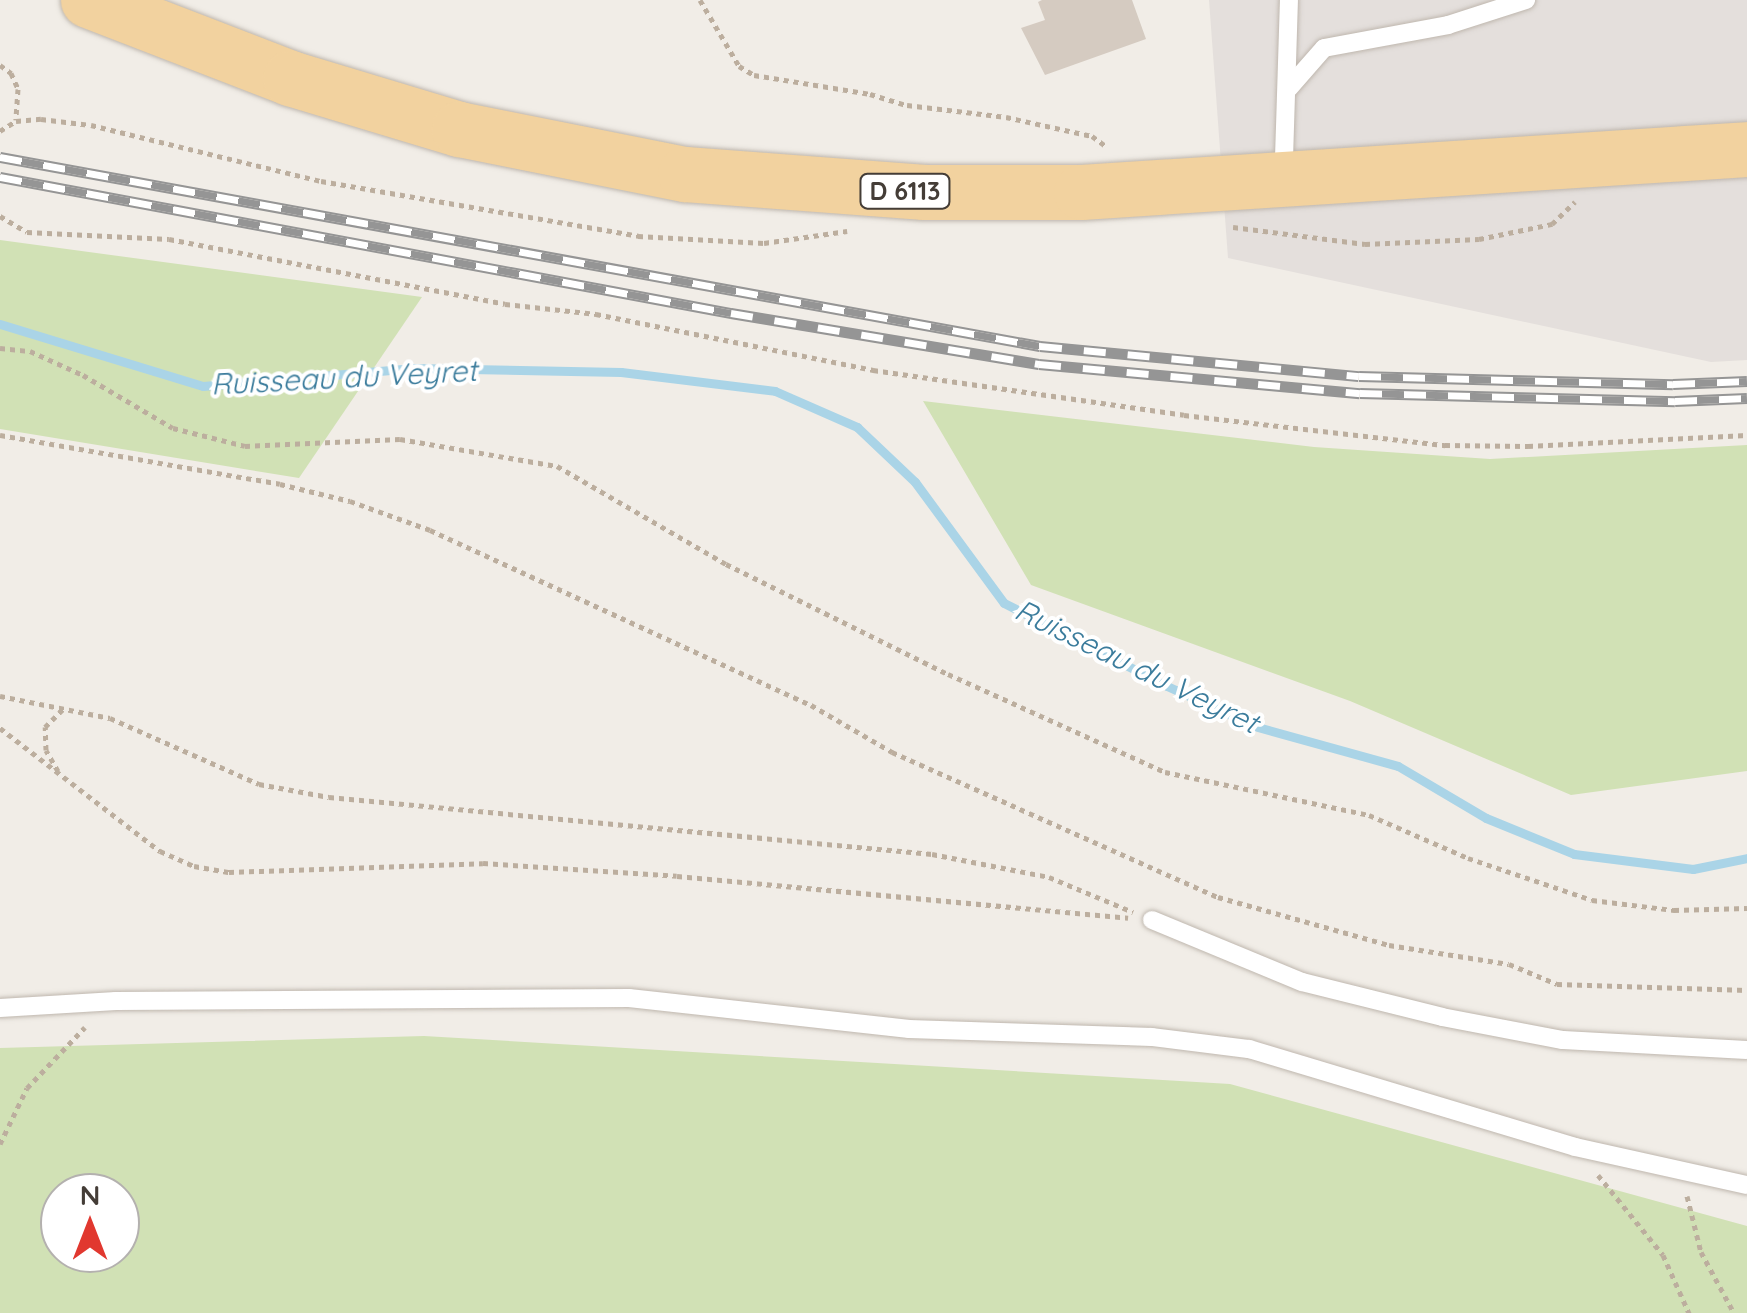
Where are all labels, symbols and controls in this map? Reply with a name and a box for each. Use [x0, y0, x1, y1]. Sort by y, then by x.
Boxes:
road number: D 6113 [858, 171, 952, 211]
water label: Ruisseau du Veyret [210, 352, 478, 402]
water label: Ruisseau du Veyret [1009, 591, 1265, 741]
north arrow [40, 1173, 140, 1273]
text: N [80, 1177, 100, 1212]

